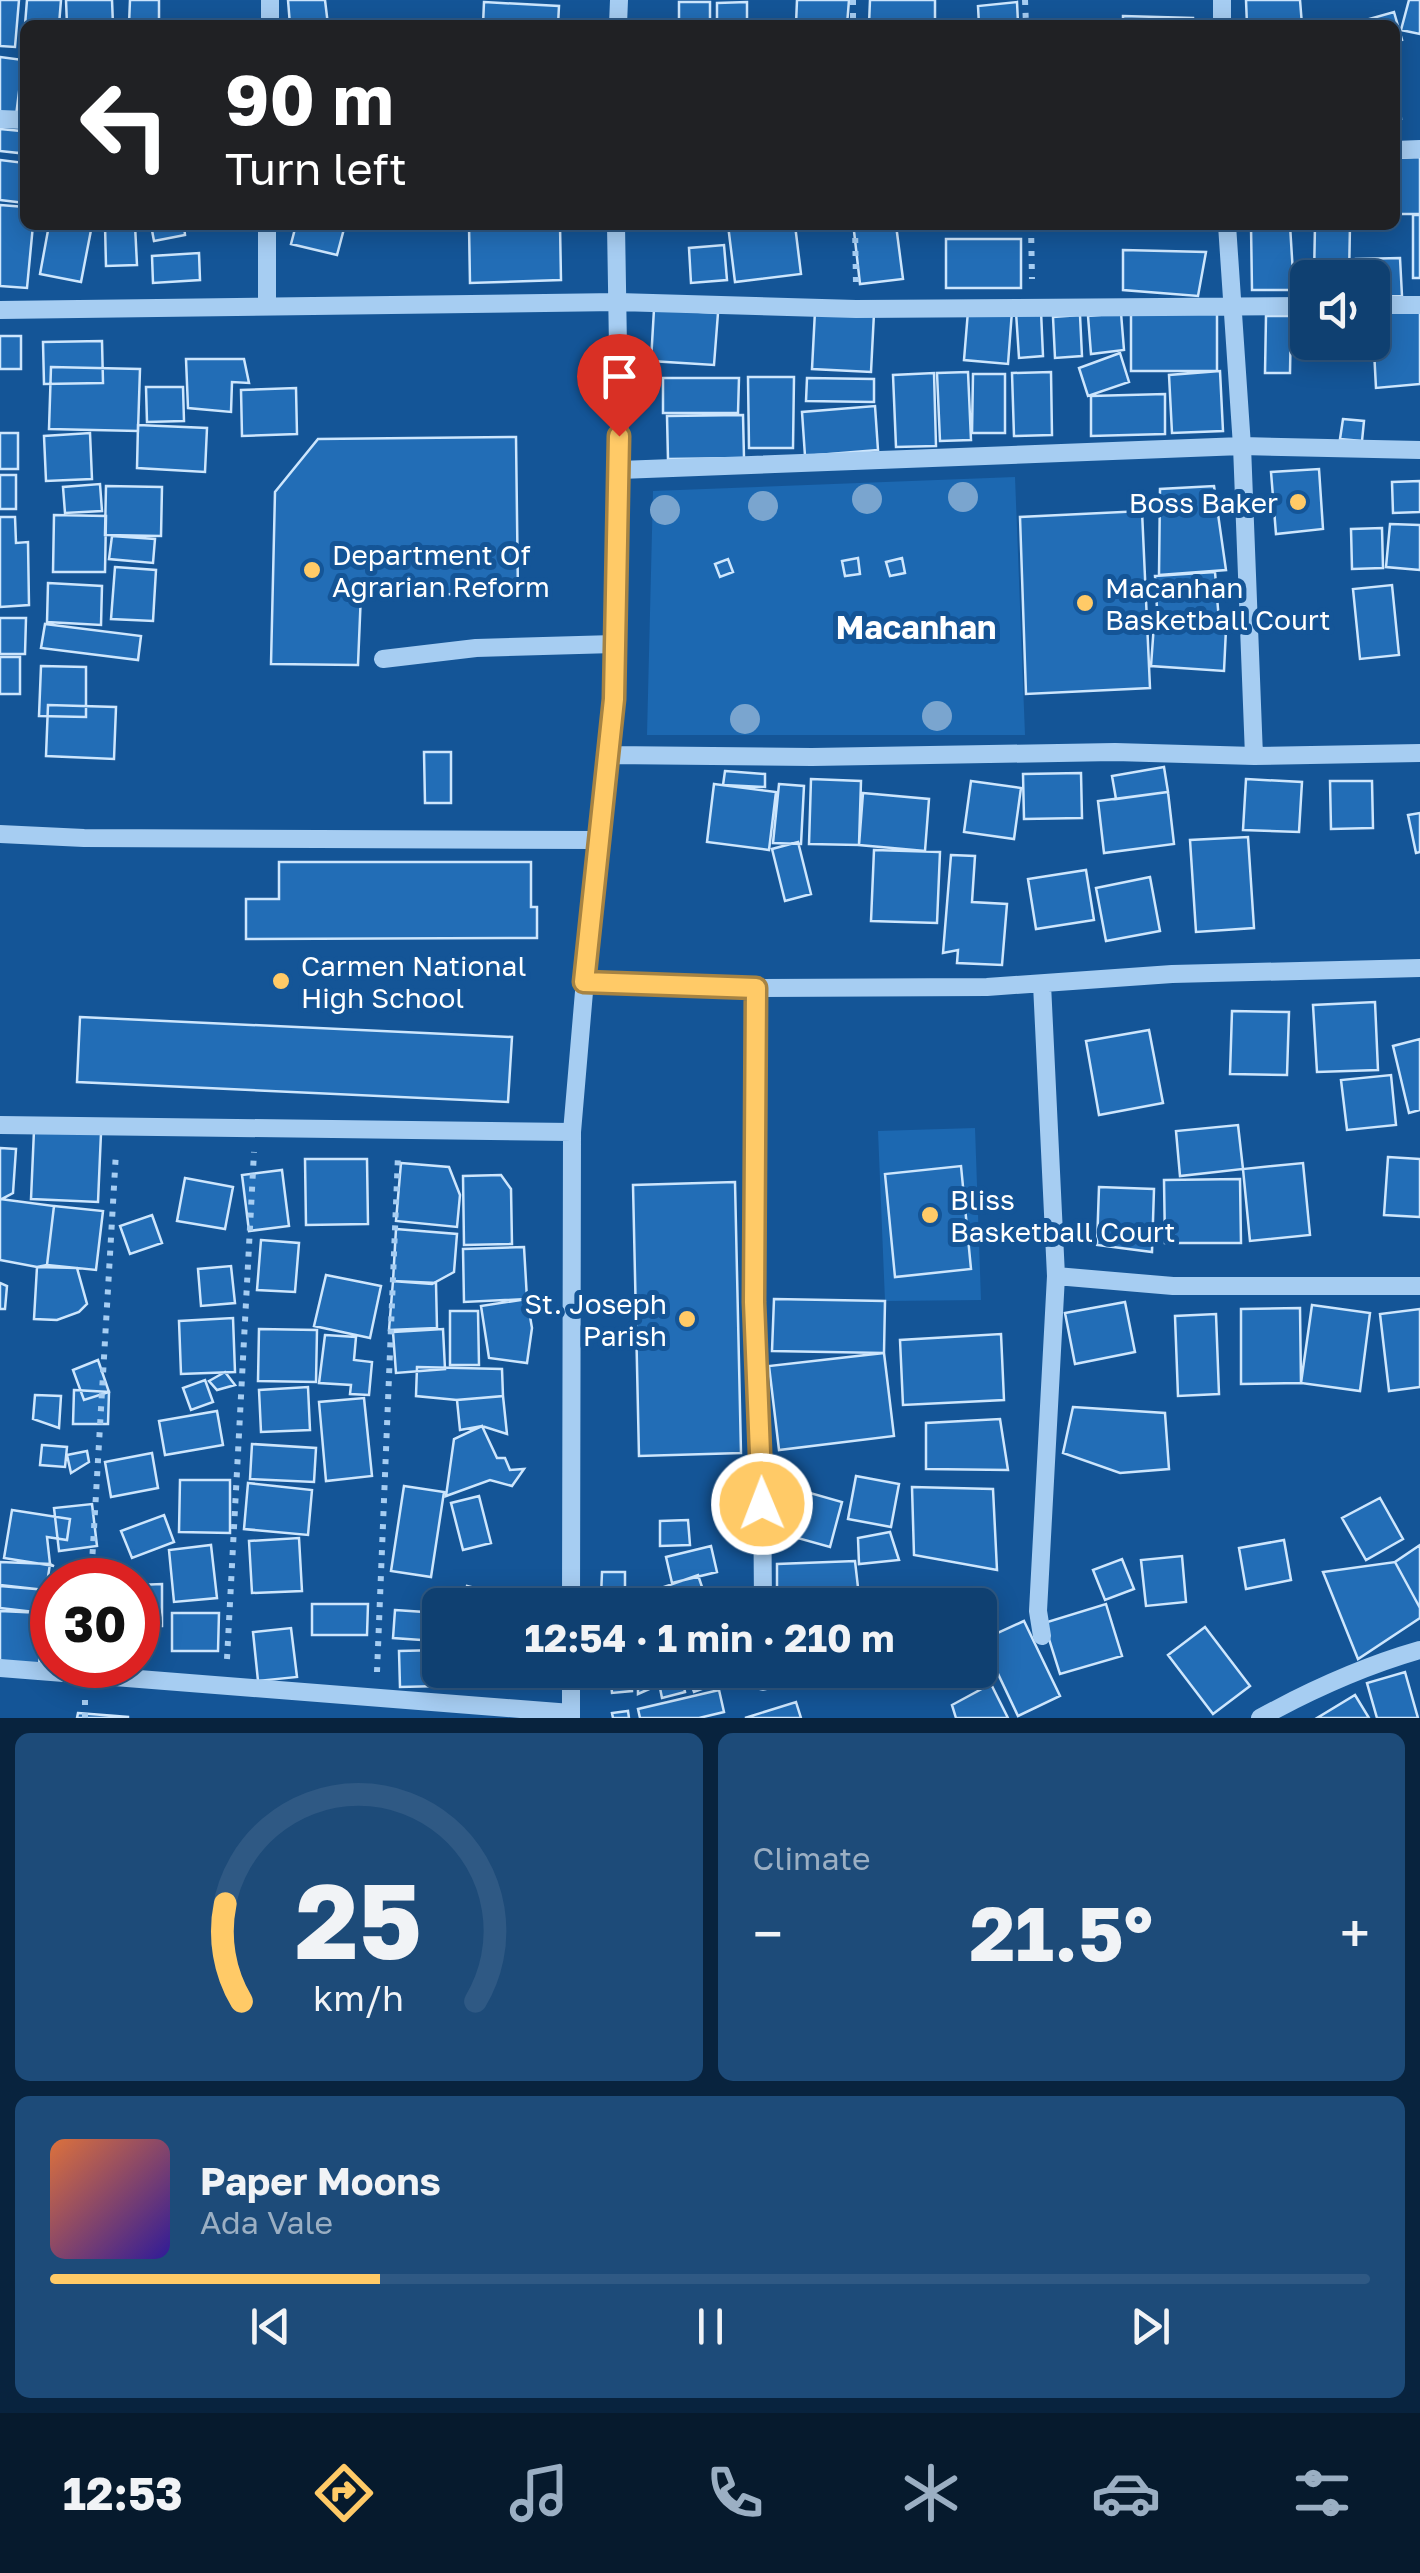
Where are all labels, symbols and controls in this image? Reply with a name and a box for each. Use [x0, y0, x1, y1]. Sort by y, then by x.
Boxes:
text: 90 m [225, 56, 394, 140]
icon: left [60, 60, 190, 190]
text: Turn left [225, 141, 407, 195]
map controls [1290, 260, 1390, 360]
button: sound [1290, 260, 1390, 360]
pin [577, 334, 662, 437]
icon: arrive [592, 349, 647, 404]
place label: Boss Baker [1129, 486, 1278, 519]
marker: Boss Baker [1287, 491, 1309, 513]
place label: Department Of Agrarian Reform [332, 538, 550, 603]
marker: Department Of Agrarian Reform [301, 559, 323, 581]
place label: Macanhan Basketball Court [1105, 571, 1331, 636]
marker: Macanhan Basketball Court [1074, 592, 1096, 614]
district label: Macanhan [836, 608, 996, 646]
place label: Carmen National High School [301, 949, 526, 1014]
marker: Carmen National High School [270, 970, 292, 992]
place label: Bliss Basketball Court [950, 1183, 1176, 1248]
marker: Bliss Basketball Court [919, 1204, 941, 1226]
place label: St. Joseph Parish [524, 1287, 667, 1352]
marker: St. Joseph Parish [676, 1308, 698, 1330]
position arrow [710, 1452, 814, 1556]
speed limit sign: 30 [30, 1558, 160, 1688]
text: 12:54 · 1 min · 210 m [524, 1615, 895, 1660]
text: Climate [753, 1839, 871, 1877]
text: 25 [295, 1857, 422, 1982]
text: 21.5° [970, 1887, 1153, 1978]
text: − [753, 1900, 783, 1966]
text: + [1340, 1900, 1370, 1966]
text: km/h [313, 1976, 404, 2019]
text: Paper Moons [200, 2158, 441, 2203]
text: Ada Vale [200, 2203, 333, 2241]
icon: previous [243, 2299, 298, 2354]
icon: pause [683, 2299, 738, 2354]
icon: next [1123, 2299, 1178, 2354]
icon: directions [309, 2458, 379, 2528]
icon: music [504, 2458, 574, 2528]
icon: phone [700, 2458, 770, 2528]
icon: climate [896, 2458, 966, 2528]
icon: car [1091, 2458, 1161, 2528]
icon: filters [1287, 2458, 1357, 2528]
text: 12:53 [63, 2466, 183, 2520]

